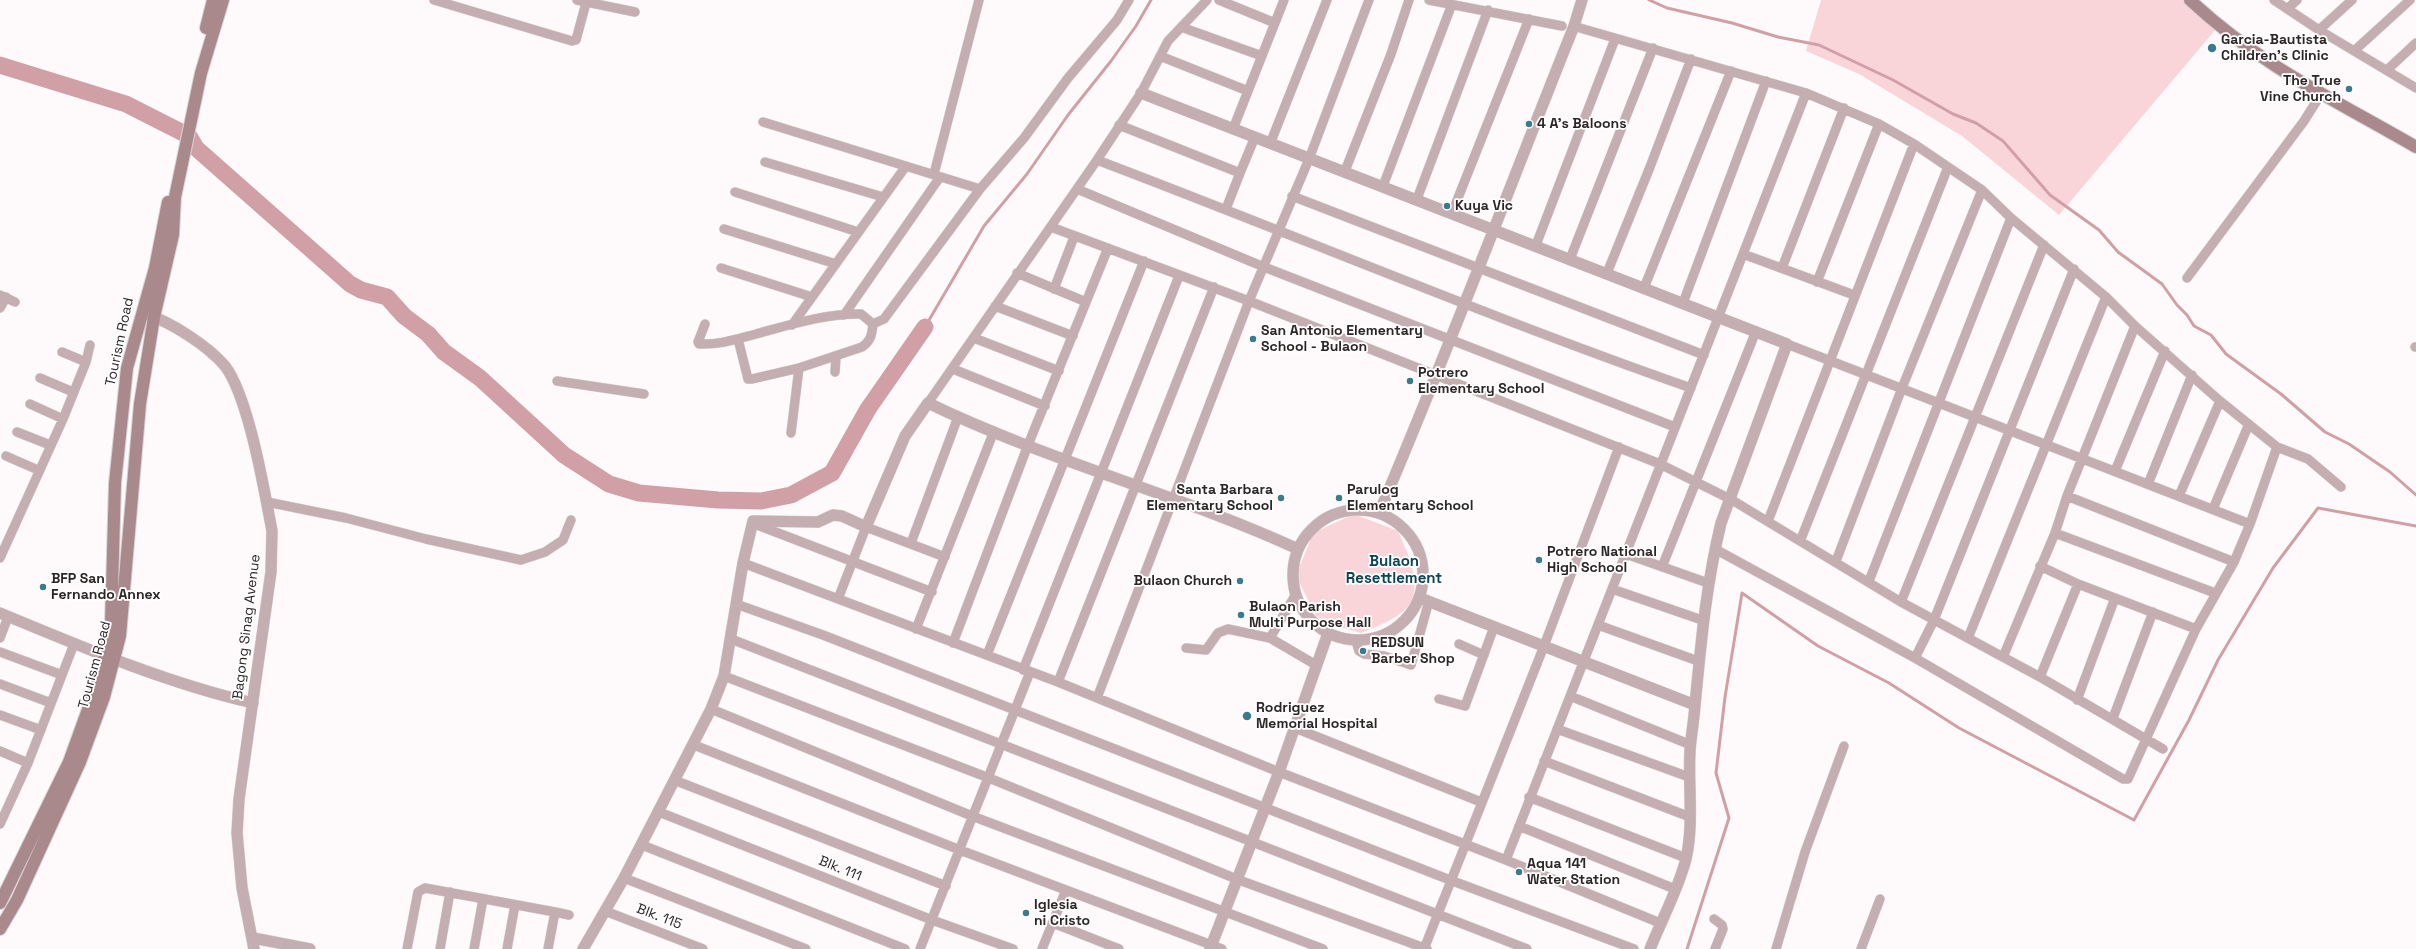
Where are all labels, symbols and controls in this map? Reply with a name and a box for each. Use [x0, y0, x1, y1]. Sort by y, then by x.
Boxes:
place label: Garcia-Bautista Children's Clinic [2221, 32, 2329, 64]
marker: Garcia-Bautista Children's Clinic [2206, 42, 2218, 54]
place label: The True Vine Church [2260, 73, 2341, 106]
marker: The True Vine Church [2344, 84, 2354, 94]
place label: 4 A's Baloons [1537, 116, 1627, 132]
marker: 4 A's Baloons [1524, 119, 1534, 129]
place label: Kuya Vic [1455, 198, 1513, 214]
marker: Kuya Vic [1442, 201, 1452, 211]
street label: Tourism Road [102, 296, 138, 388]
place label: San Antonio Elementary School - Bulaon [1261, 323, 1423, 356]
marker: San Antonio Elementary School - Bulaon [1248, 334, 1258, 344]
place label: Potrero Elementary School [1418, 365, 1544, 398]
marker: Potrero Elementary School [1405, 376, 1415, 386]
place label: Santa Barbara Elementary School [1147, 482, 1273, 514]
place label: Parulog Elementary School [1347, 482, 1473, 514]
marker: Santa Barbara Elementary School [1276, 493, 1286, 503]
marker: Parulog Elementary School [1334, 493, 1344, 503]
place label: Potrero National High School [1547, 544, 1657, 576]
street label: Bagong Sinag Avenue [230, 553, 264, 701]
district label: Bulaon Resettlement [1346, 553, 1442, 588]
marker: Potrero National High School [1534, 555, 1544, 565]
place label: BFP San Fernando Annex [51, 571, 160, 604]
place label: Bulaon Church [1133, 573, 1232, 589]
marker: Bulaon Church [1235, 576, 1245, 586]
marker: BFP San Fernando Annex [38, 582, 48, 592]
place label: Bulaon Parish Multi Purpose Hall [1249, 599, 1371, 632]
marker: Bulaon Parish Multi Purpose Hall [1236, 610, 1246, 620]
street label: Tourism Road [75, 619, 115, 711]
place label: REDSUN Barber Shop [1371, 635, 1455, 668]
marker: REDSUN Barber Shop [1358, 646, 1368, 656]
place label: Rodriguez Memorial Hospital [1256, 700, 1378, 732]
marker: Rodriguez Memorial Hospital [1241, 710, 1253, 722]
street label: Blk. 111 [816, 853, 864, 885]
place label: Aqua 141 Water Station [1527, 856, 1620, 888]
marker: Aqua 141 Water Station [1514, 867, 1524, 877]
place label: Iglesia ni Cristo [1034, 897, 1090, 930]
street label: Blk. 115 [634, 901, 684, 933]
marker: Iglesia ni Cristo [1021, 908, 1031, 918]

